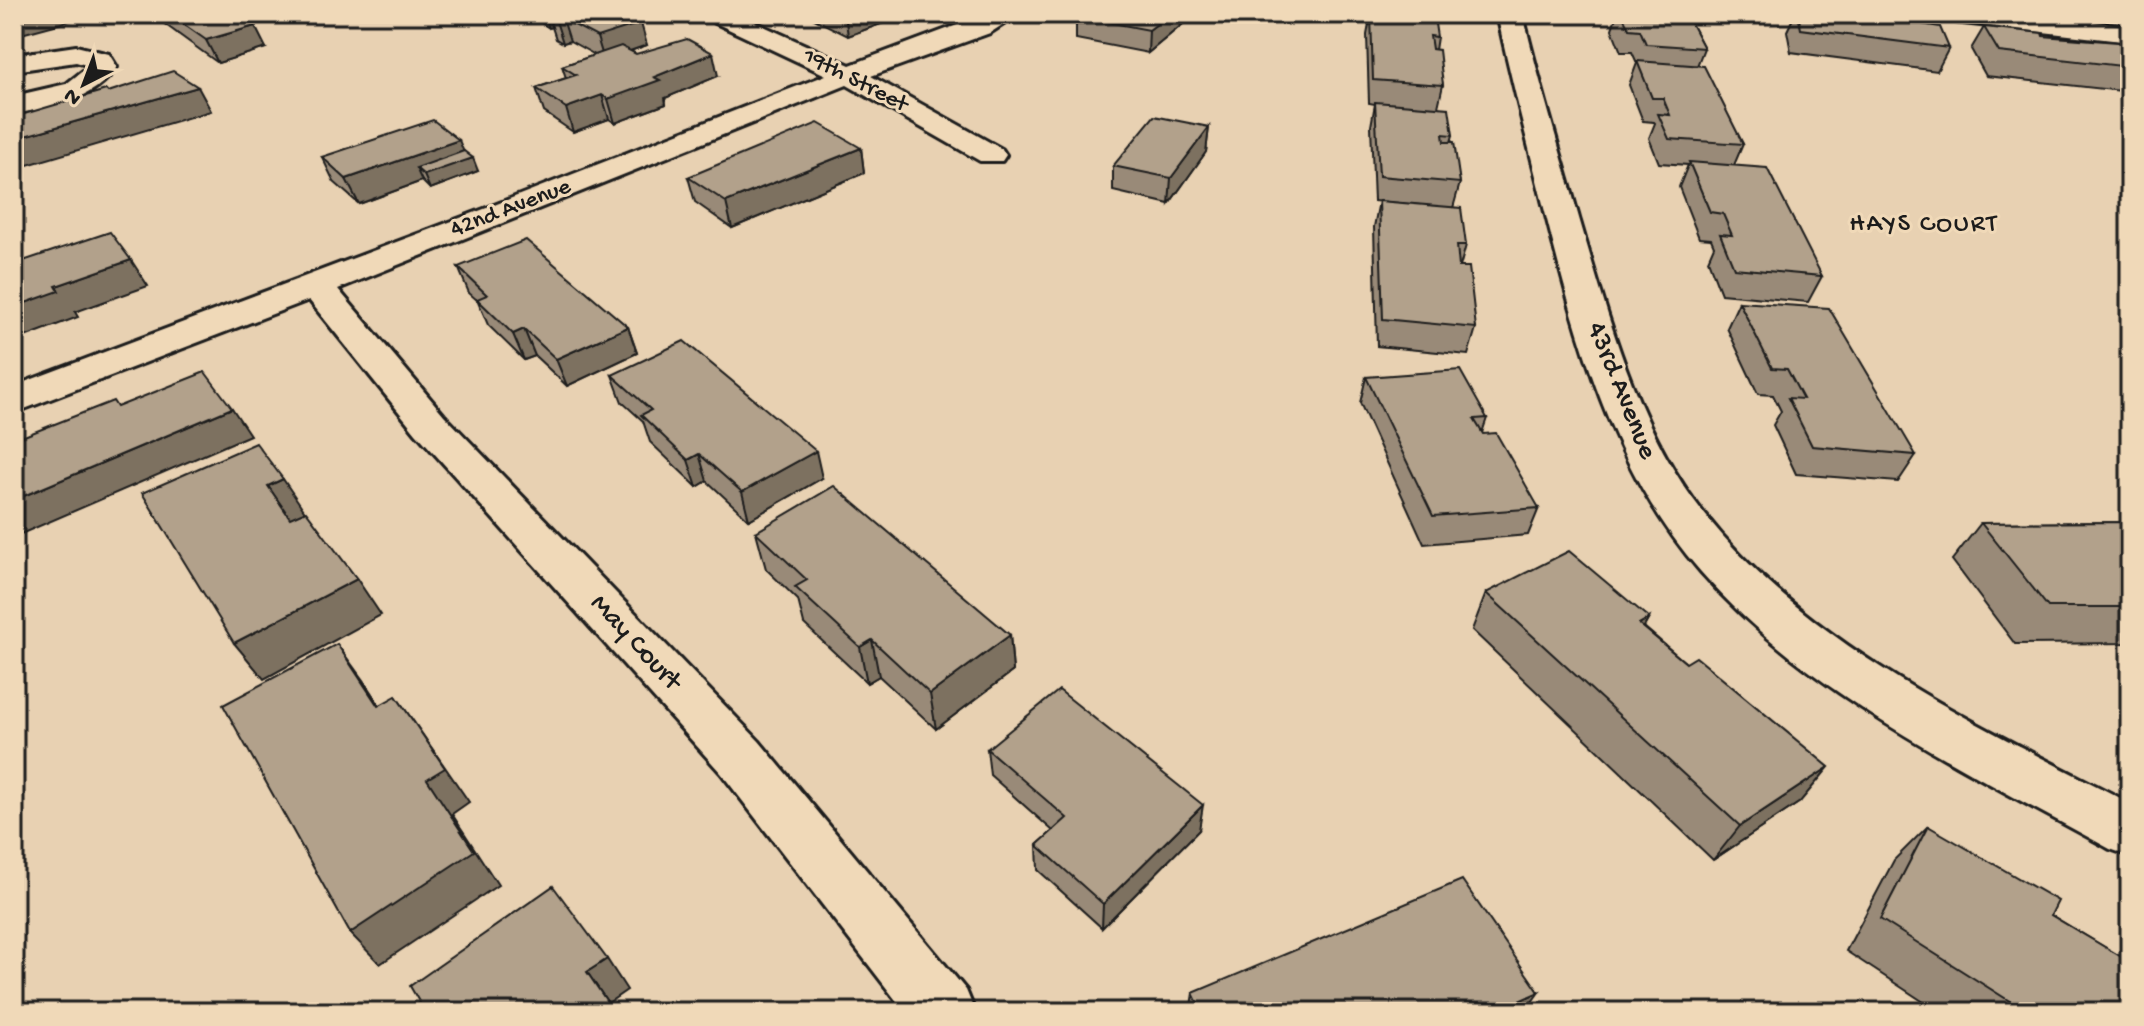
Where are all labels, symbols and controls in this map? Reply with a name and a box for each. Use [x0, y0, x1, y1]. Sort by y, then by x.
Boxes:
street label: 19th Street [797, 42, 914, 121]
north arrow [44, 44, 124, 124]
text: N [59, 81, 87, 110]
street label: 42nd Avenue [447, 173, 576, 245]
district label: HAYS COURT [1850, 210, 1998, 241]
street label: 43rd Avenue [1579, 318, 1664, 465]
street label: May Court [582, 588, 690, 700]

